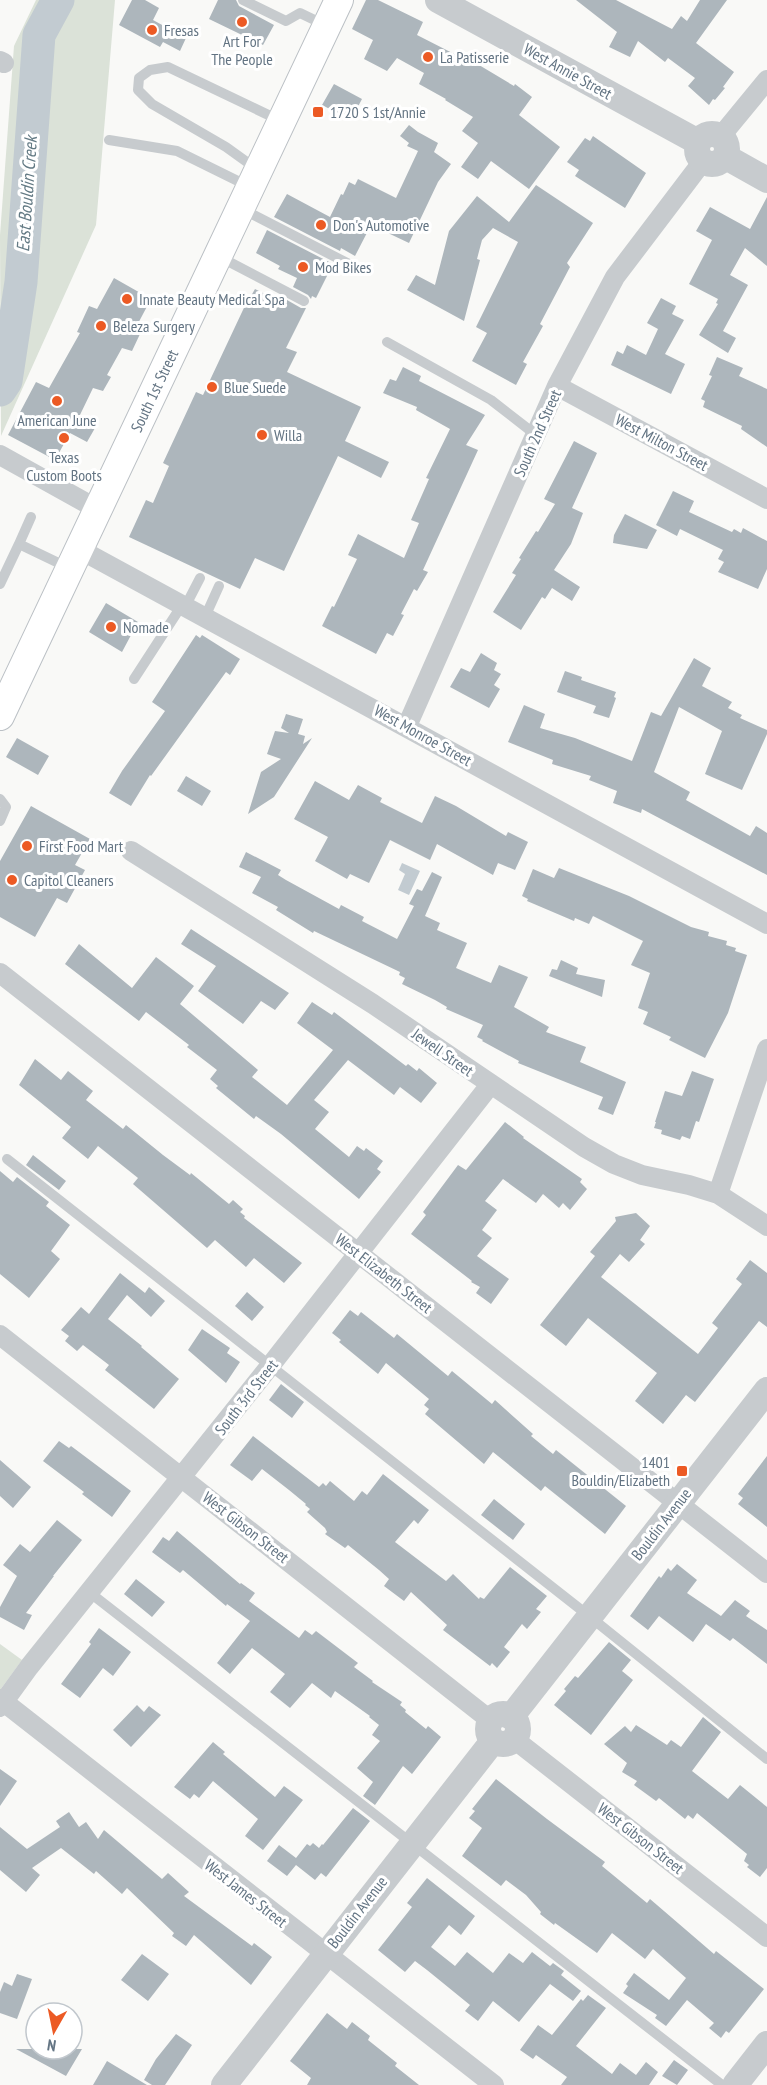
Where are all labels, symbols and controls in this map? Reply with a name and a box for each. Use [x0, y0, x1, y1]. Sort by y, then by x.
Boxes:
marker: Art For The People [235, 15, 249, 29]
place label: Fresas [164, 20, 199, 40]
marker: Fresas [145, 23, 159, 37]
place label: Art For The People [211, 31, 273, 69]
street label: West Annie Street [520, 39, 616, 104]
place label: La Patisserie [440, 47, 509, 67]
marker: La Patisserie [421, 50, 435, 64]
place label: 1720 S 1st/Annie [330, 102, 426, 122]
marker: 1720 S 1st/Annie [311, 105, 325, 119]
water label: East Bouldin Creek [11, 133, 42, 253]
place label: Don's Automotive [333, 215, 429, 235]
marker: Don's Automotive [314, 218, 328, 232]
place label: Mod Bikes [315, 257, 372, 277]
marker: Mod Bikes [296, 260, 310, 274]
place label: Innate Beauty Medical Spa [139, 289, 285, 309]
marker: Innate Beauty Medical Spa [120, 292, 134, 306]
place label: Beleza Surgery [113, 316, 195, 336]
marker: Beleza Surgery [94, 319, 108, 333]
street label: South 1st Street [126, 346, 182, 435]
place label: Blue Suede [224, 377, 286, 397]
marker: Blue Suede [205, 380, 219, 394]
street label: South 2nd Street [509, 386, 565, 480]
marker: American June [50, 394, 64, 408]
street label: West Milton Street [612, 409, 712, 475]
place label: American June [17, 410, 97, 430]
place label: Willa [274, 425, 302, 445]
marker: Willa [255, 428, 269, 442]
marker: Texas Custom Boots [57, 431, 71, 445]
place label: Texas Custom Boots [26, 447, 102, 485]
place label: Nomade [123, 617, 169, 637]
marker: Nomade [104, 620, 118, 634]
street label: West Monroe Street [371, 700, 476, 770]
place label: First Food Mart [39, 836, 124, 856]
marker: First Food Mart [20, 839, 34, 853]
place label: Capitol Cleaners [24, 870, 114, 890]
marker: Capitol Cleaners [5, 873, 19, 887]
street label: Jewell Street [408, 1023, 478, 1081]
street label: West Elizabeth Street [331, 1229, 437, 1317]
street label: South 3rd Street [210, 1355, 282, 1439]
place label: 1401 Bouldin/Elizabeth [572, 1452, 670, 1490]
marker: 1401 Bouldin/Elizabeth [675, 1464, 689, 1478]
street label: Bouldin Avenue [627, 1484, 695, 1564]
street label: West Gibson Street [199, 1487, 294, 1567]
street label: West Gibson Street [594, 1798, 689, 1878]
street label: West James Street [201, 1855, 292, 1932]
street label: Bouldin Avenue [323, 1872, 391, 1952]
north arrow [24, 2001, 84, 2061]
text: N [46, 2035, 57, 2056]

